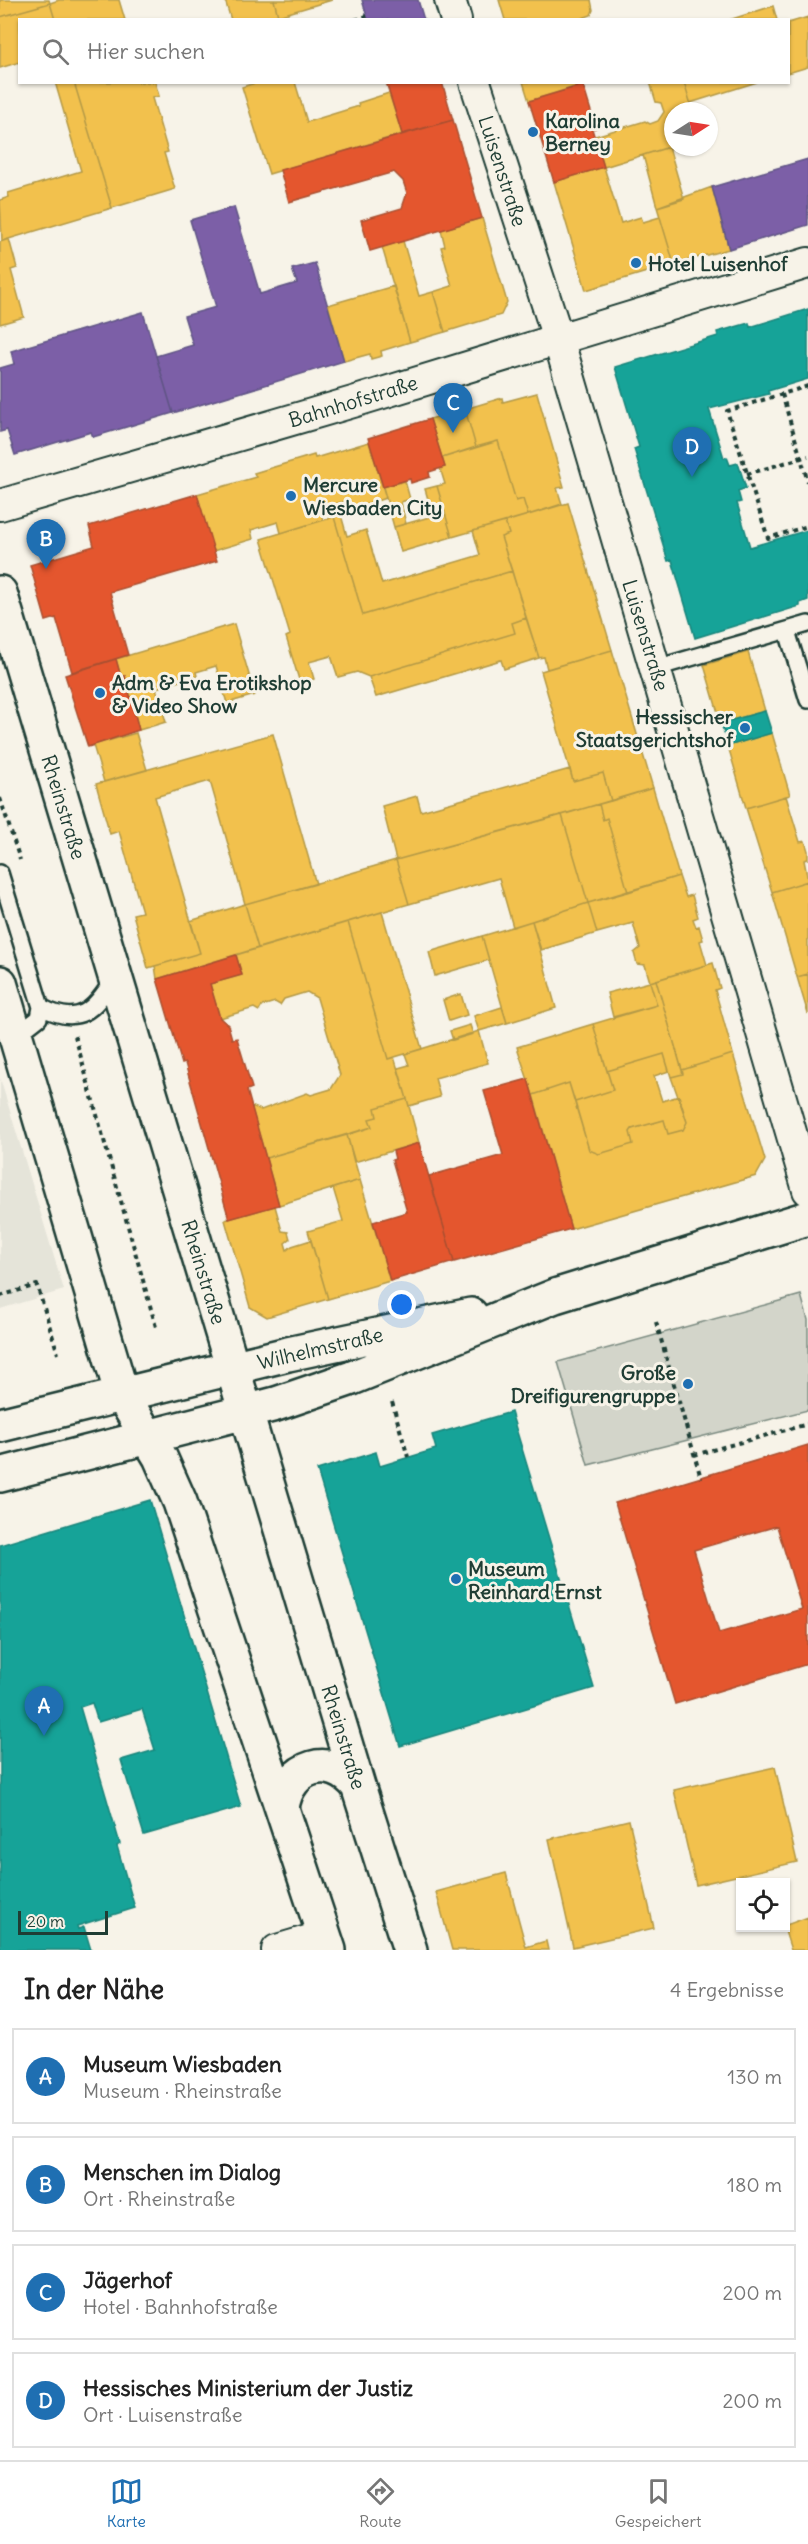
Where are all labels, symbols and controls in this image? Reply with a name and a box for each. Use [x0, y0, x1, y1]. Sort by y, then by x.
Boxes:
search box [18, 18, 790, 84]
icon: search [39, 35, 72, 68]
text: Hier suchen [87, 37, 205, 65]
north arrow [664, 102, 718, 156]
place label: Karolina Berney [545, 108, 620, 156]
street label: Luisenstraße [473, 112, 533, 230]
marker: Karolina Berney [526, 125, 540, 139]
place label: Hotel Luisenhof [648, 251, 789, 276]
marker: Hotel Luisenhof [629, 256, 643, 270]
street label: Bahnhofstraße [285, 370, 421, 432]
pin: C [434, 384, 472, 433]
pin: D [672, 428, 712, 477]
place label: Mercure Wiesbaden City [303, 472, 442, 520]
marker: Mercure Wiesbaden City [284, 489, 298, 503]
pin: B [26, 520, 66, 569]
street label: Luisenstraße [617, 576, 675, 694]
place label: Adm & Eva Erotikshop & Video Show [112, 670, 312, 718]
marker: Adm & Eva Erotikshop & Video Show [93, 686, 107, 700]
place label: Hessischer Staatsgerichtshof [576, 704, 734, 752]
marker: Hessischer Staatsgerichtshof [738, 721, 752, 735]
street label: Rheinstraße [36, 752, 92, 862]
street label: Rheinstraße [176, 1217, 232, 1327]
your location [387, 1290, 416, 1319]
street label: Wilhelmstraße [255, 1321, 385, 1375]
place label: Große Dreifigurengruppe [511, 1360, 676, 1408]
marker: Große Dreifigurengruppe [681, 1377, 695, 1391]
place label: Museum Reinhard Ernst [468, 1556, 602, 1604]
marker: Museum Reinhard Ernst [449, 1572, 463, 1586]
street label: Rheinstraße [316, 1682, 372, 1792]
pin: A [24, 1686, 63, 1736]
map controls [736, 1878, 790, 1932]
button: locate [736, 1878, 790, 1932]
scale bar [18, 1908, 108, 1936]
text: 20 m [27, 1911, 64, 1931]
text: In der Nähe [24, 1973, 164, 2006]
text: 4 Ergebnisse [670, 1977, 784, 2002]
text: Museum Wiesbaden [83, 2050, 282, 2078]
text: A [39, 2064, 52, 2089]
text: 130 m [727, 2064, 782, 2089]
text: Museum · Rheinstraße [83, 2078, 282, 2103]
text: Menschen im Dialog [83, 2158, 281, 2186]
text: B [39, 2172, 52, 2197]
text: 180 m [727, 2172, 782, 2197]
text: Ort · Rheinstraße [83, 2186, 235, 2211]
text: Jägerhof [83, 2266, 172, 2294]
text: C [39, 2280, 52, 2305]
text: 200 m [722, 2280, 782, 2305]
text: Hotel · Bahnhofstraße [83, 2294, 278, 2319]
text: Hessisches Ministerium der Justiz [83, 2374, 413, 2402]
text: D [38, 2388, 53, 2413]
text: 200 m [722, 2388, 782, 2413]
text: Ort · Luisenstraße [83, 2402, 242, 2427]
tab: Karte [107, 2475, 146, 2531]
tab: Route [359, 2475, 401, 2531]
tab: Gespeichert [615, 2475, 701, 2531]

